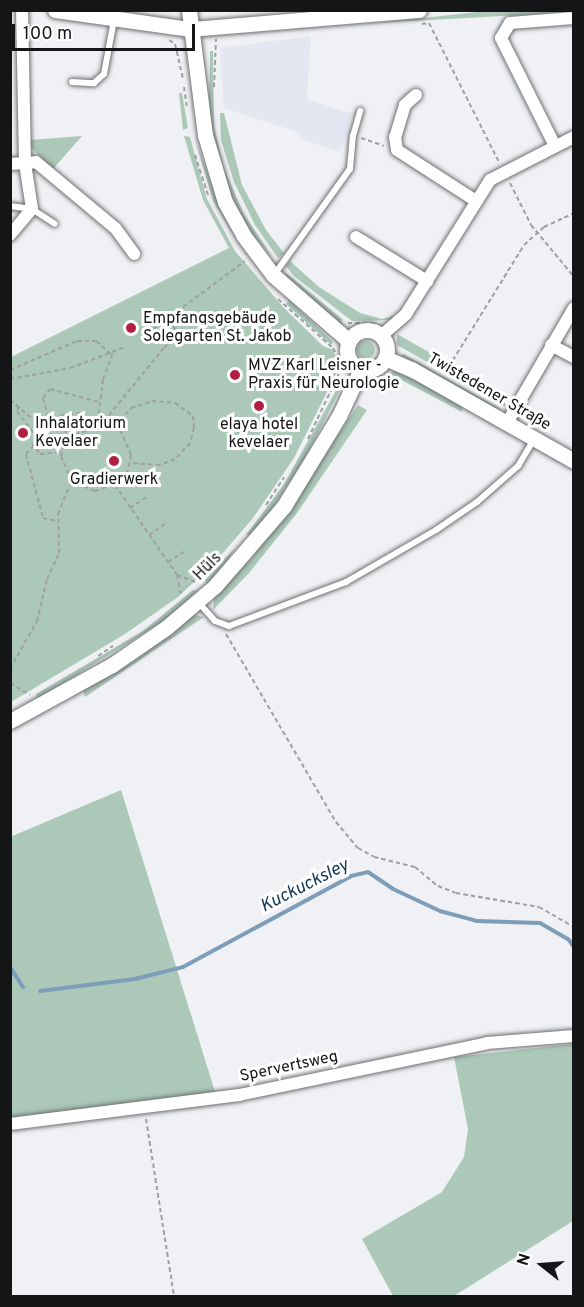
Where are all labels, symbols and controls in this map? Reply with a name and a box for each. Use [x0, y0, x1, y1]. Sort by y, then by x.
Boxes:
scale bar [15, 12, 198, 50]
text: 100 m [23, 23, 72, 46]
place label: Empfangsgebäude Solegarten St. Jakob [143, 309, 292, 347]
marker: Empfangsgebäude Solegarten St. Jakob [124, 321, 138, 335]
street label: Twistedener Straße [424, 349, 554, 435]
place label: MVZ Karl Leisner - Praxis für Neurologie [248, 356, 399, 394]
marker: MVZ Karl Leisner - Praxis für Neurologie [226, 366, 244, 384]
marker: elaya hotel kevelaer [252, 399, 266, 413]
place label: Inhalatorium Kevelaer [35, 414, 126, 452]
place label: elaya hotel kevelaer [220, 415, 298, 453]
marker: Inhalatorium Kevelaer [16, 426, 30, 440]
marker: Gradierwerk [107, 454, 121, 468]
place label: Gradierwerk [70, 470, 158, 490]
street label: Hüls [190, 549, 226, 585]
water label: Kuckucksley [257, 855, 353, 919]
street label: Spervertsweg [238, 1047, 340, 1087]
north arrow [512, 1235, 572, 1295]
text: N [514, 1251, 536, 1268]

